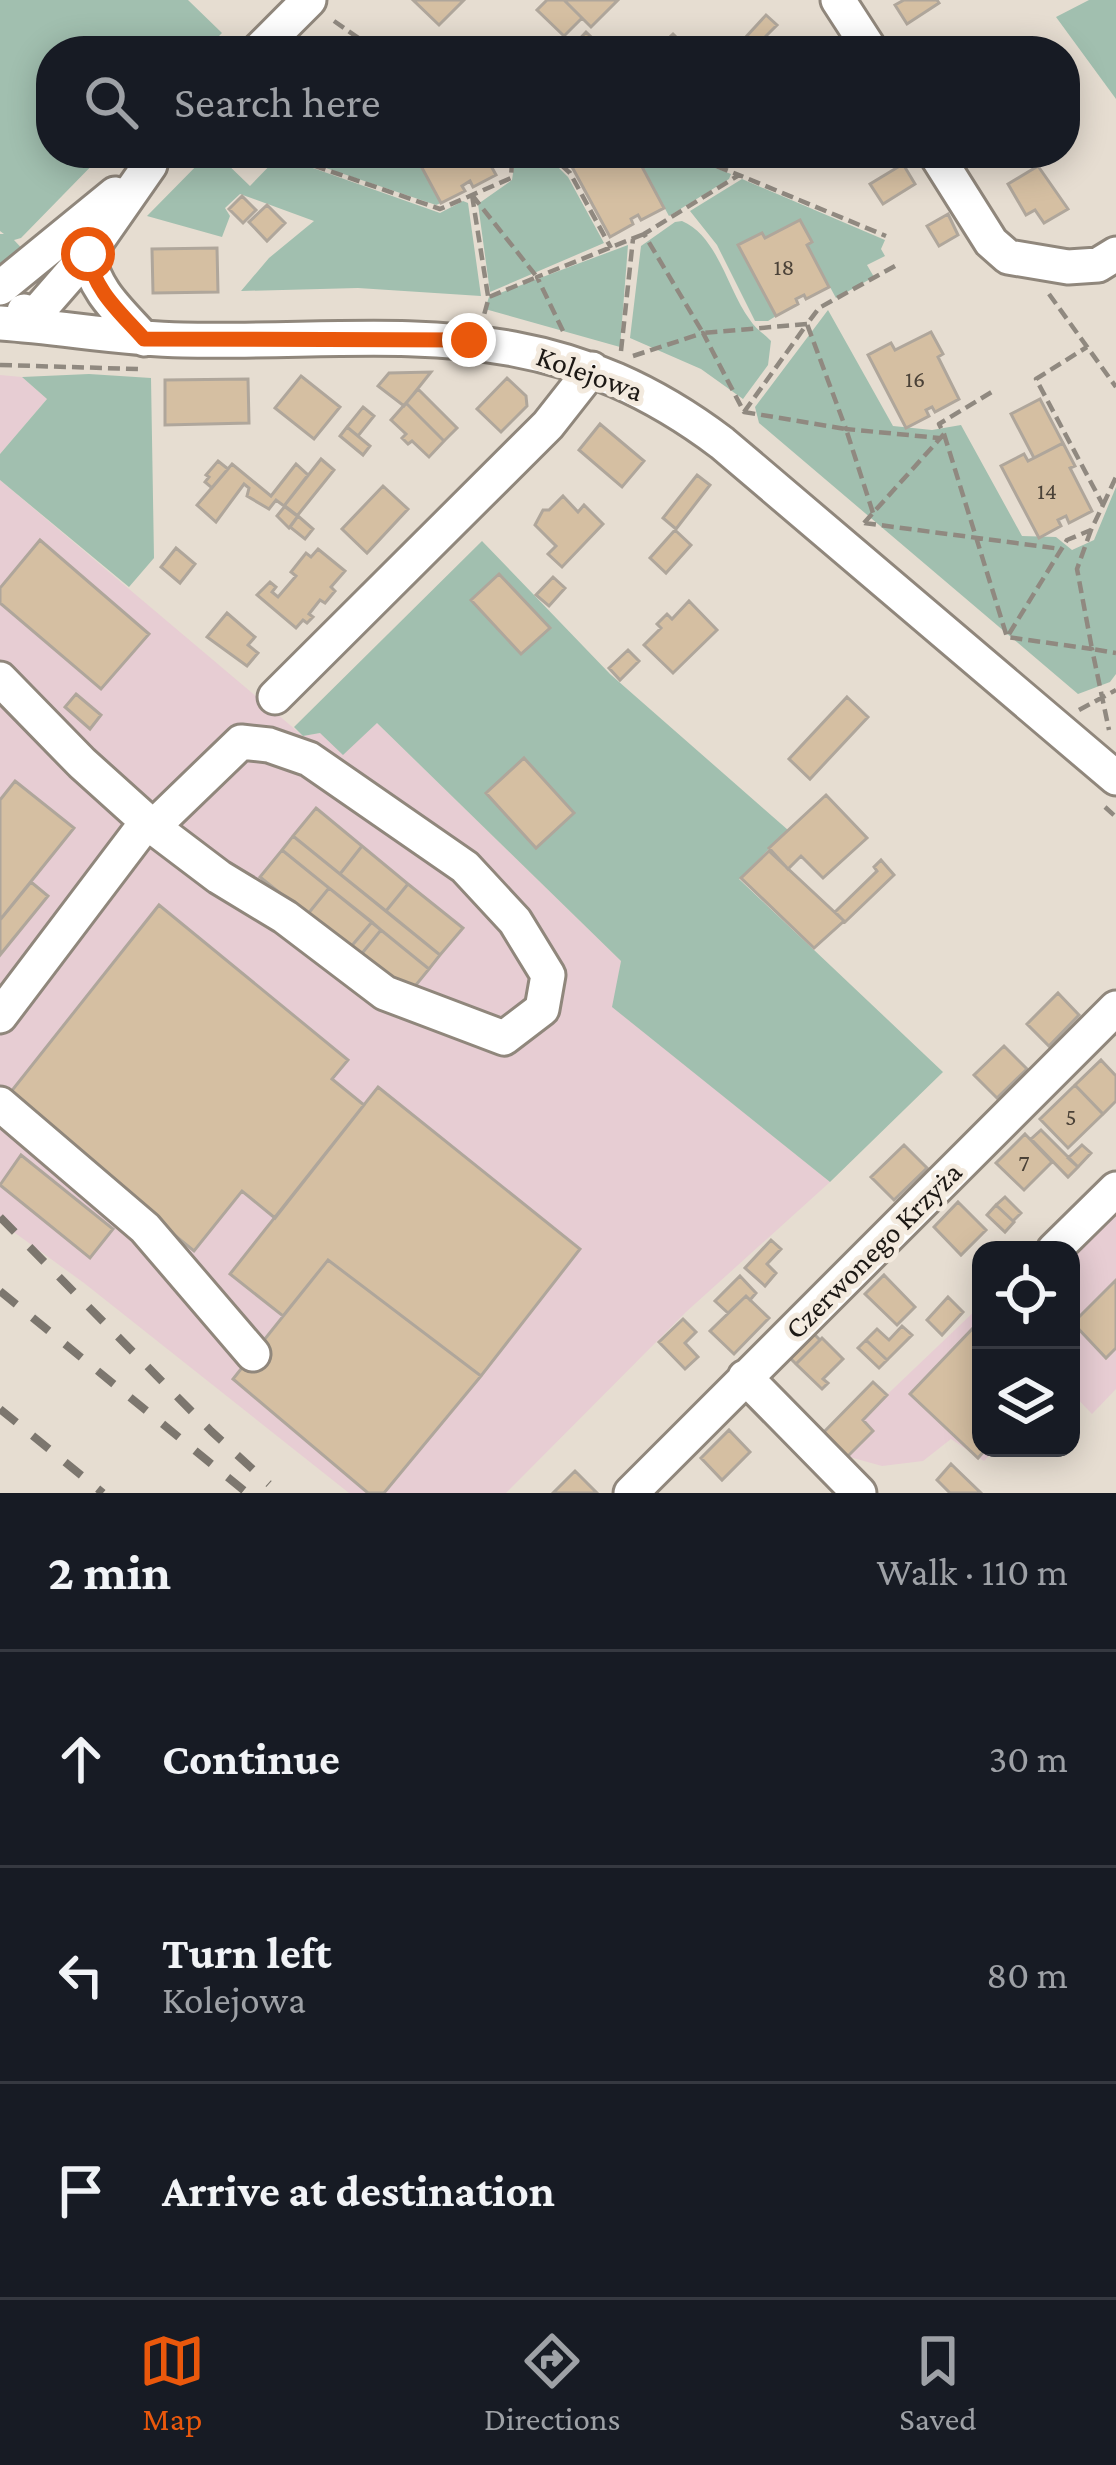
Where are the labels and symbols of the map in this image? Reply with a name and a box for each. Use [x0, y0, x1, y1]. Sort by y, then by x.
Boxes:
route start [61, 227, 115, 281]
house number: 18 [774, 253, 794, 280]
route end [442, 313, 496, 367]
street label: Kolejowa [532, 339, 648, 408]
house number: 16 [905, 365, 925, 392]
house number: 14 [1037, 477, 1057, 504]
house number: 5 [1065, 1103, 1077, 1130]
house number: 7 [1018, 1149, 1030, 1176]
street label: Czerwonego Krzyża [778, 1155, 969, 1346]

